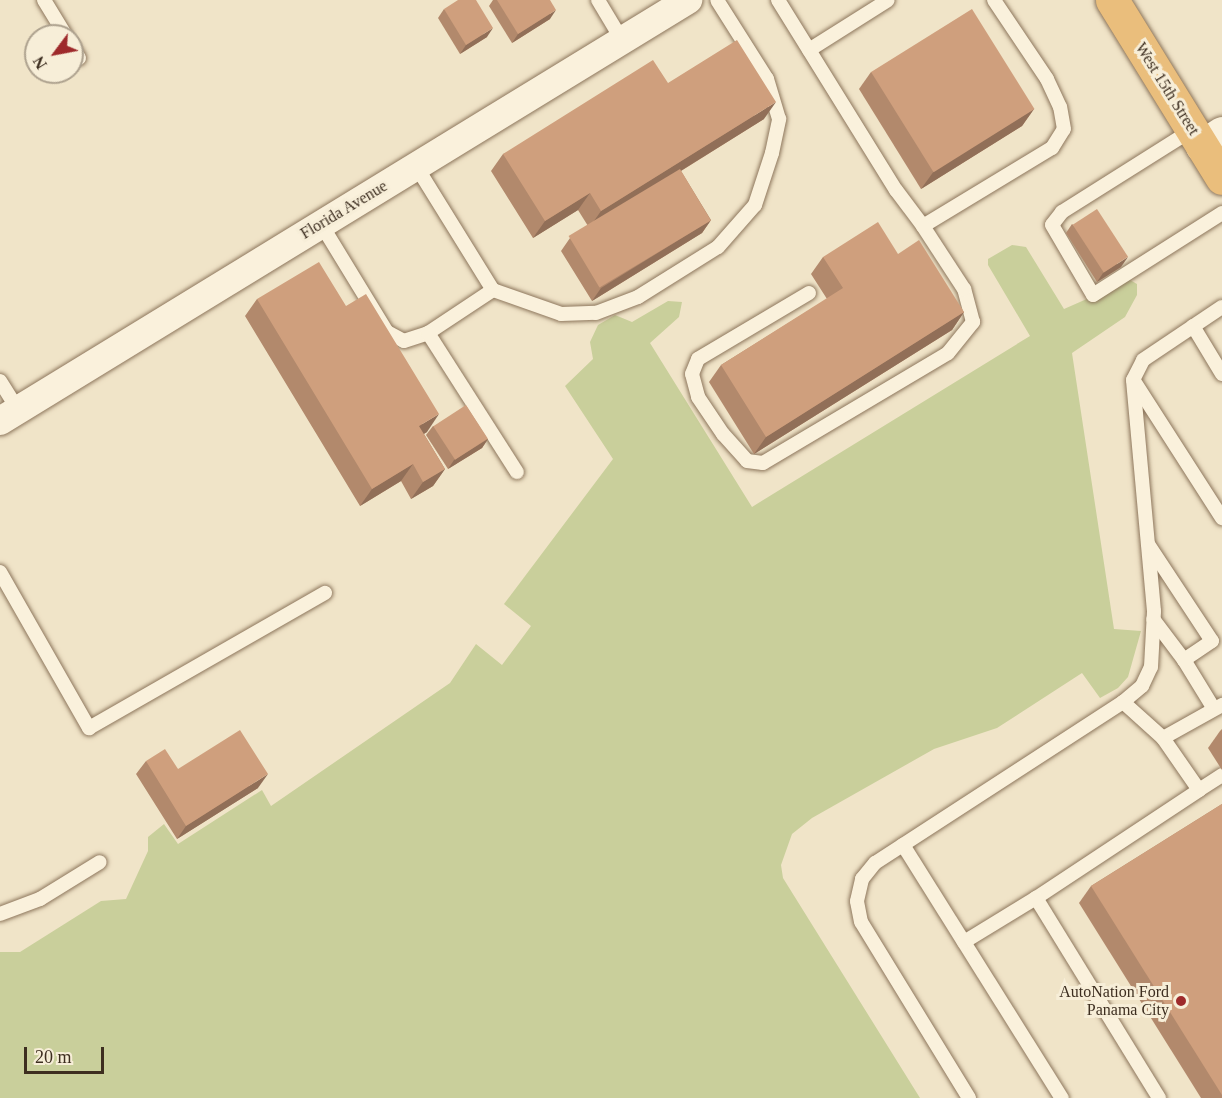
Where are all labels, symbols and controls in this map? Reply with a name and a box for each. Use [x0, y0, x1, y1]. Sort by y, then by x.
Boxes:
north arrow [24, 24, 84, 84]
street label: West 15th Street [1131, 39, 1203, 139]
text: N [30, 53, 50, 72]
street label: Florida Avenue [297, 176, 391, 244]
place label: AutoNation Ford Panama City [1059, 982, 1169, 1020]
marker: AutoNation Ford Panama City [1174, 994, 1188, 1008]
scale bar [27, 1035, 106, 1073]
text: 20 m [35, 1047, 72, 1067]

